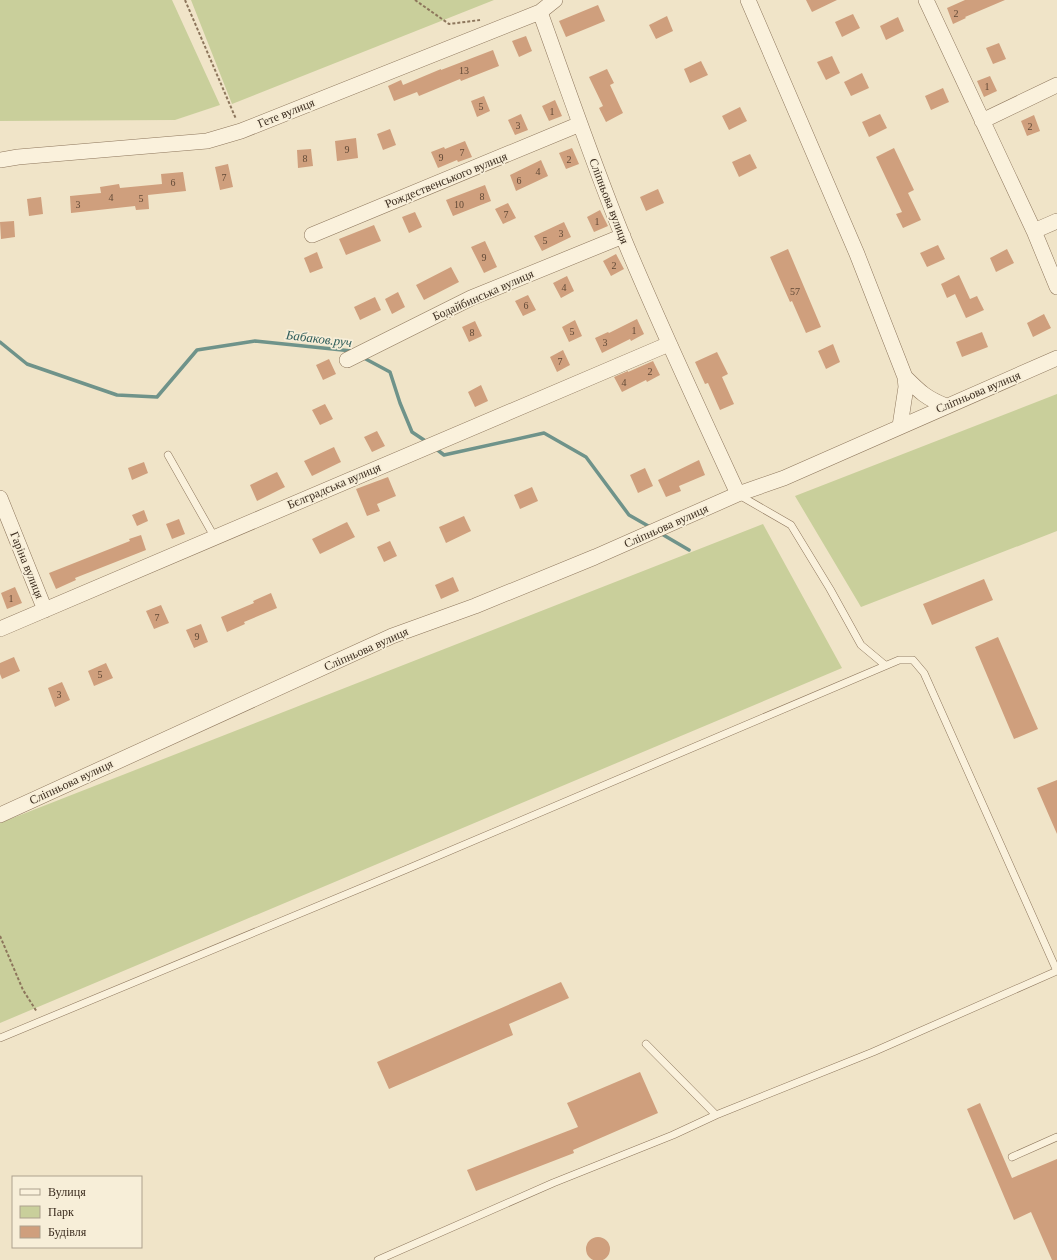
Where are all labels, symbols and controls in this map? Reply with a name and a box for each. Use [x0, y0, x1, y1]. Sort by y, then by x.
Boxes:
house number: 2 [954, 8, 959, 19]
house number: 13 [459, 65, 469, 76]
house number: 1 [985, 81, 990, 92]
street label: Гете вулиця [256, 95, 317, 131]
house number: 5 [479, 101, 484, 112]
house number: 1 [550, 106, 555, 117]
house number: 3 [516, 120, 521, 131]
house number: 2 [1028, 121, 1033, 132]
house number: 9 [345, 144, 350, 155]
house number: 7 [460, 147, 465, 158]
street label: Рождественського вулиця [383, 149, 510, 211]
house number: 9 [439, 152, 444, 163]
house number: 8 [303, 153, 308, 164]
house number: 2 [567, 154, 572, 165]
street label: Сліпньова вулиця [586, 156, 632, 246]
house number: 4 [536, 166, 541, 177]
house number: 7 [222, 172, 227, 183]
house number: 6 [517, 175, 522, 186]
house number: 6 [171, 177, 176, 188]
house number: 8 [480, 191, 485, 202]
house number: 4 [109, 192, 114, 203]
house number: 5 [139, 193, 144, 204]
house number: 3 [76, 199, 81, 210]
house number: 10 [454, 199, 464, 210]
house number: 7 [504, 209, 509, 220]
house number: 1 [595, 216, 600, 227]
house number: 3 [559, 228, 564, 239]
house number: 5 [543, 235, 548, 246]
house number: 9 [482, 252, 487, 263]
house number: 2 [612, 260, 617, 271]
street label: Бодайбинська вулиця [430, 266, 536, 324]
house number: 4 [562, 282, 567, 293]
house number: 57 [790, 286, 800, 297]
house number: 6 [524, 300, 529, 311]
house number: 1 [632, 325, 637, 336]
house number: 5 [570, 326, 575, 337]
water label: Бабаков.руч [284, 327, 353, 350]
house number: 8 [470, 327, 475, 338]
house number: 3 [603, 337, 608, 348]
house number: 7 [558, 356, 563, 367]
house number: 2 [648, 366, 653, 377]
street label: Сліпньова вулиця [934, 368, 1023, 416]
house number: 4 [622, 377, 627, 388]
street label: Бєлградська вулиця [285, 460, 383, 512]
street label: Сліпньова вулиця [622, 501, 711, 551]
street label: Гаріна вулиця [7, 529, 47, 601]
house number: 1 [9, 593, 14, 604]
house number: 7 [155, 612, 160, 623]
street label: Сліпньова вулиця [322, 624, 411, 674]
house number: 9 [195, 631, 200, 642]
house number: 5 [98, 669, 103, 680]
house number: 3 [57, 689, 62, 700]
street label: Сліпньова вулиця [27, 756, 115, 807]
legend [12, 1176, 142, 1248]
text: Вулиця [48, 1185, 86, 1199]
text: Парк [48, 1205, 74, 1219]
text: Будівля [48, 1225, 87, 1239]

